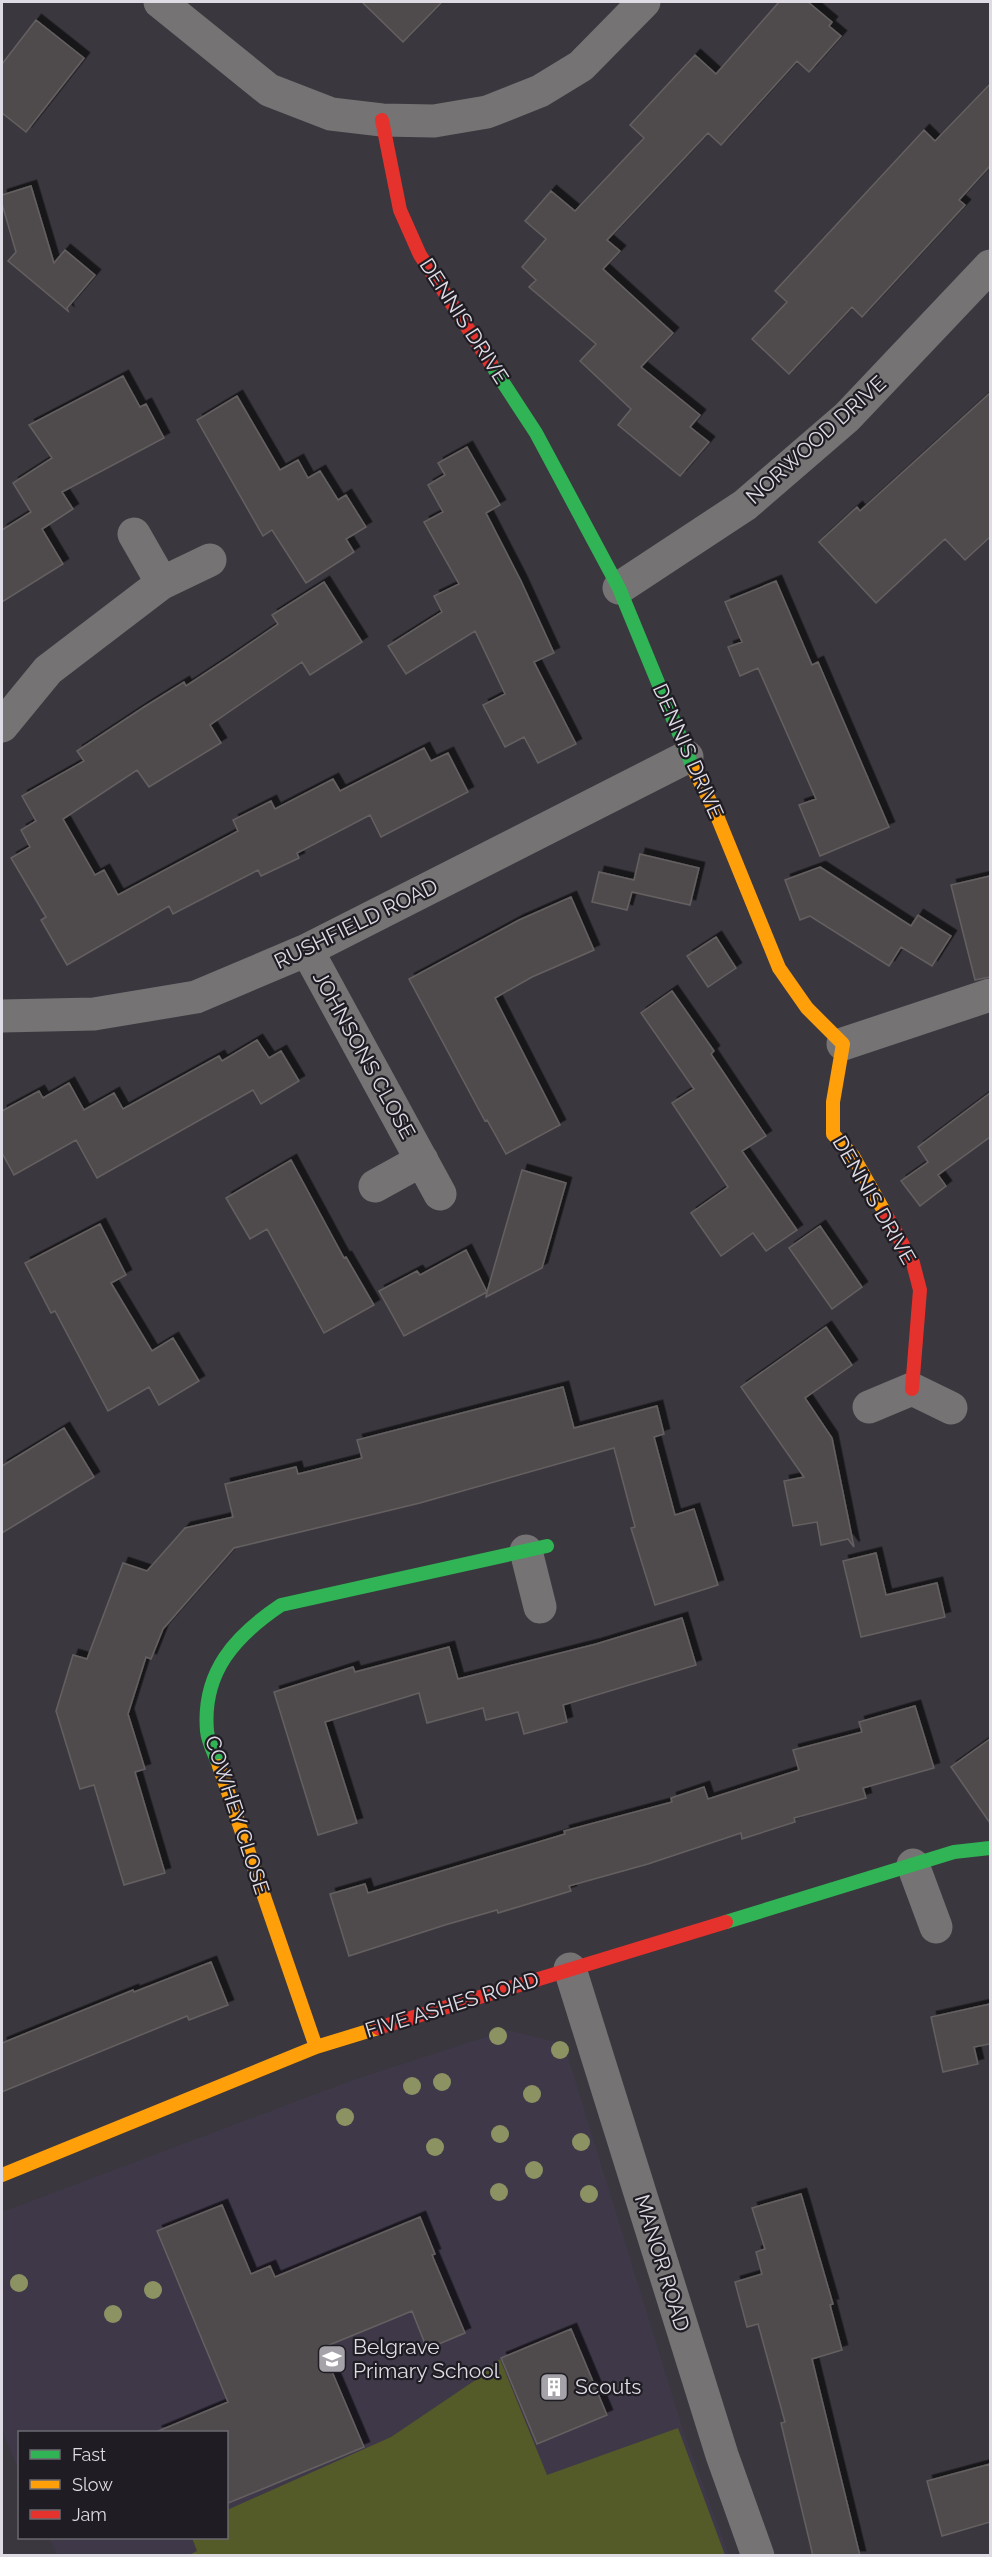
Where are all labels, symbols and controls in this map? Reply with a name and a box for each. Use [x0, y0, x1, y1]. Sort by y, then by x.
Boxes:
street label: DENNIS DRIVE [415, 253, 514, 388]
street label: NORWOOD DRIVE [741, 370, 891, 509]
street label: DENNIS DRIVE [648, 680, 729, 822]
street label: RUSHFIELD ROAD [270, 873, 442, 974]
street label: JOHNSONS CLOSE [308, 967, 421, 1143]
street label: DENNIS DRIVE [827, 1131, 921, 1269]
street label: COWHEY CLOSE [200, 1732, 275, 1897]
street label: FIVE ASHES ROAD [362, 1966, 542, 2043]
street label: MANOR ROAD [630, 2191, 695, 2334]
place label: Belgrave Primary School [353, 2334, 500, 2383]
school or university icon: Belgrave Primary School [316, 2343, 348, 2375]
building icon: Scouts [538, 2371, 570, 2403]
place label: Scouts [575, 2374, 641, 2399]
legend [18, 2431, 228, 2539]
text: Fast [72, 2444, 106, 2465]
text: Slow [72, 2474, 113, 2495]
text: Jam [72, 2504, 107, 2525]

